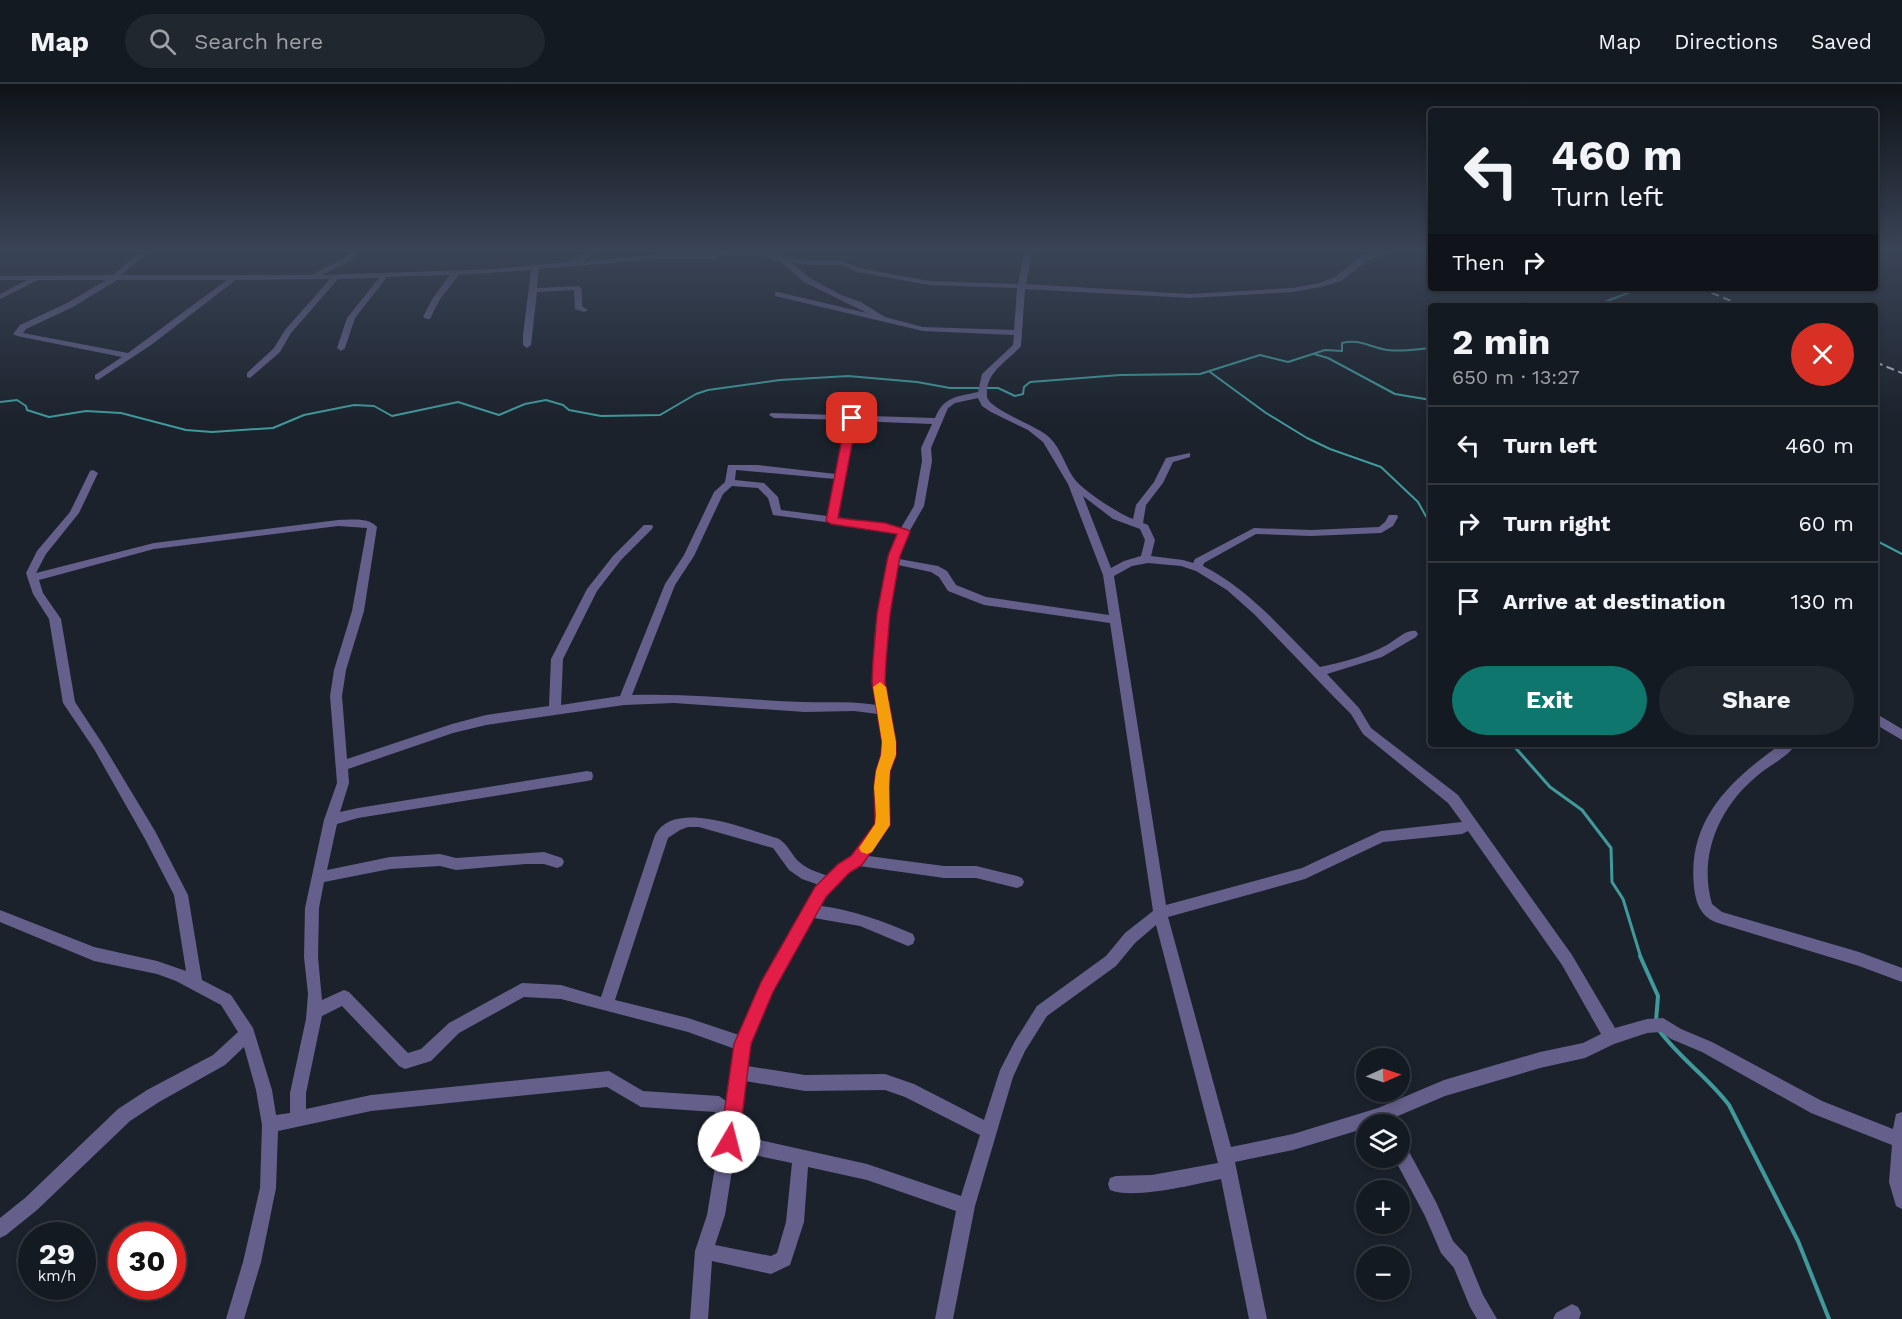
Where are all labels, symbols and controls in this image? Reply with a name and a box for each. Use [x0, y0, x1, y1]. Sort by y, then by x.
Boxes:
search box [125, 14, 545, 68]
text: Map [30, 25, 89, 58]
icon: search [146, 25, 179, 58]
text: Search here [194, 29, 323, 54]
text: Map [1598, 29, 1641, 54]
text: Directions [1674, 29, 1778, 54]
text: Saved [1811, 29, 1872, 54]
text: 460 m [1551, 131, 1683, 180]
icon: left [1452, 132, 1530, 210]
text: Turn left [1551, 181, 1663, 213]
icon: right [1517, 246, 1550, 279]
text: Then [1452, 250, 1505, 275]
text: 2 min [1452, 321, 1550, 363]
button: close [1791, 323, 1854, 386]
text: 650 m · 13:27 [1452, 365, 1580, 389]
pin [826, 392, 877, 443]
icon: arrive [835, 401, 868, 434]
icon: left [1452, 429, 1485, 462]
text: Turn left [1503, 433, 1597, 458]
text: 460 m [1785, 433, 1854, 458]
icon: right [1452, 507, 1485, 540]
text: Turn right [1503, 511, 1610, 536]
text: 60 m [1798, 511, 1854, 536]
icon: arrive [1452, 585, 1485, 618]
text: Arrive at destination [1503, 589, 1726, 614]
text: 130 m [1790, 589, 1854, 614]
button: Exit [1452, 666, 1647, 735]
button: Share [1659, 666, 1854, 735]
north arrow [1356, 1048, 1410, 1102]
map controls [1356, 1048, 1410, 1300]
position arrow [697, 1110, 761, 1174]
button: layers [1356, 1114, 1410, 1168]
button: + [1356, 1180, 1410, 1234]
speed limit sign: 30 [108, 1222, 186, 1300]
text: 29 [39, 1236, 75, 1271]
button: − [1356, 1246, 1410, 1300]
text: km/h [38, 1267, 76, 1285]

